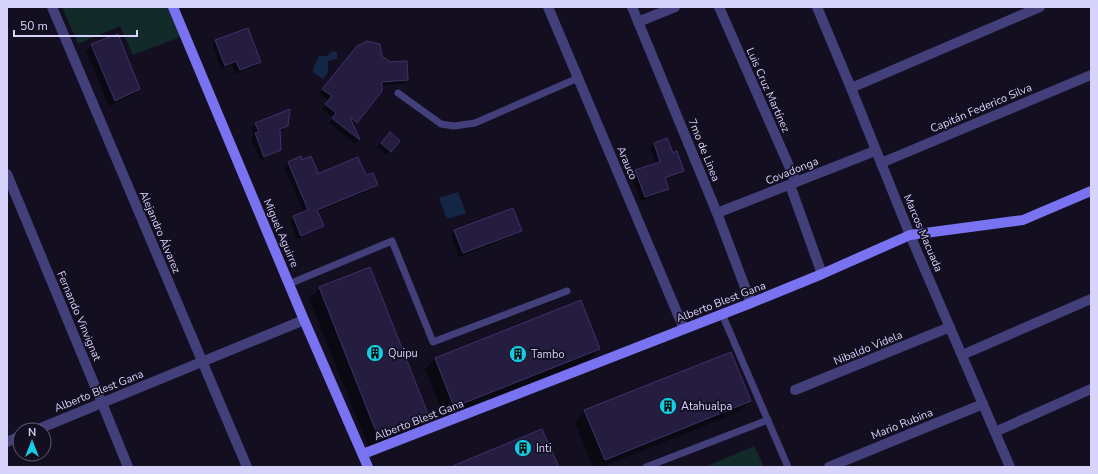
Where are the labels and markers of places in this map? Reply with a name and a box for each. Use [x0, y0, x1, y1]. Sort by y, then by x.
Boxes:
building icon: Quipu [365, 343, 385, 363]
building icon: Tambo [508, 344, 528, 364]
place label: Quipu [388, 346, 418, 361]
place label: Tambo [531, 347, 565, 362]
building icon: Atahualpa [658, 396, 678, 416]
place label: Atahualpa [681, 399, 732, 414]
building icon: Inti [513, 438, 533, 458]
place label: Inti [536, 441, 551, 456]

